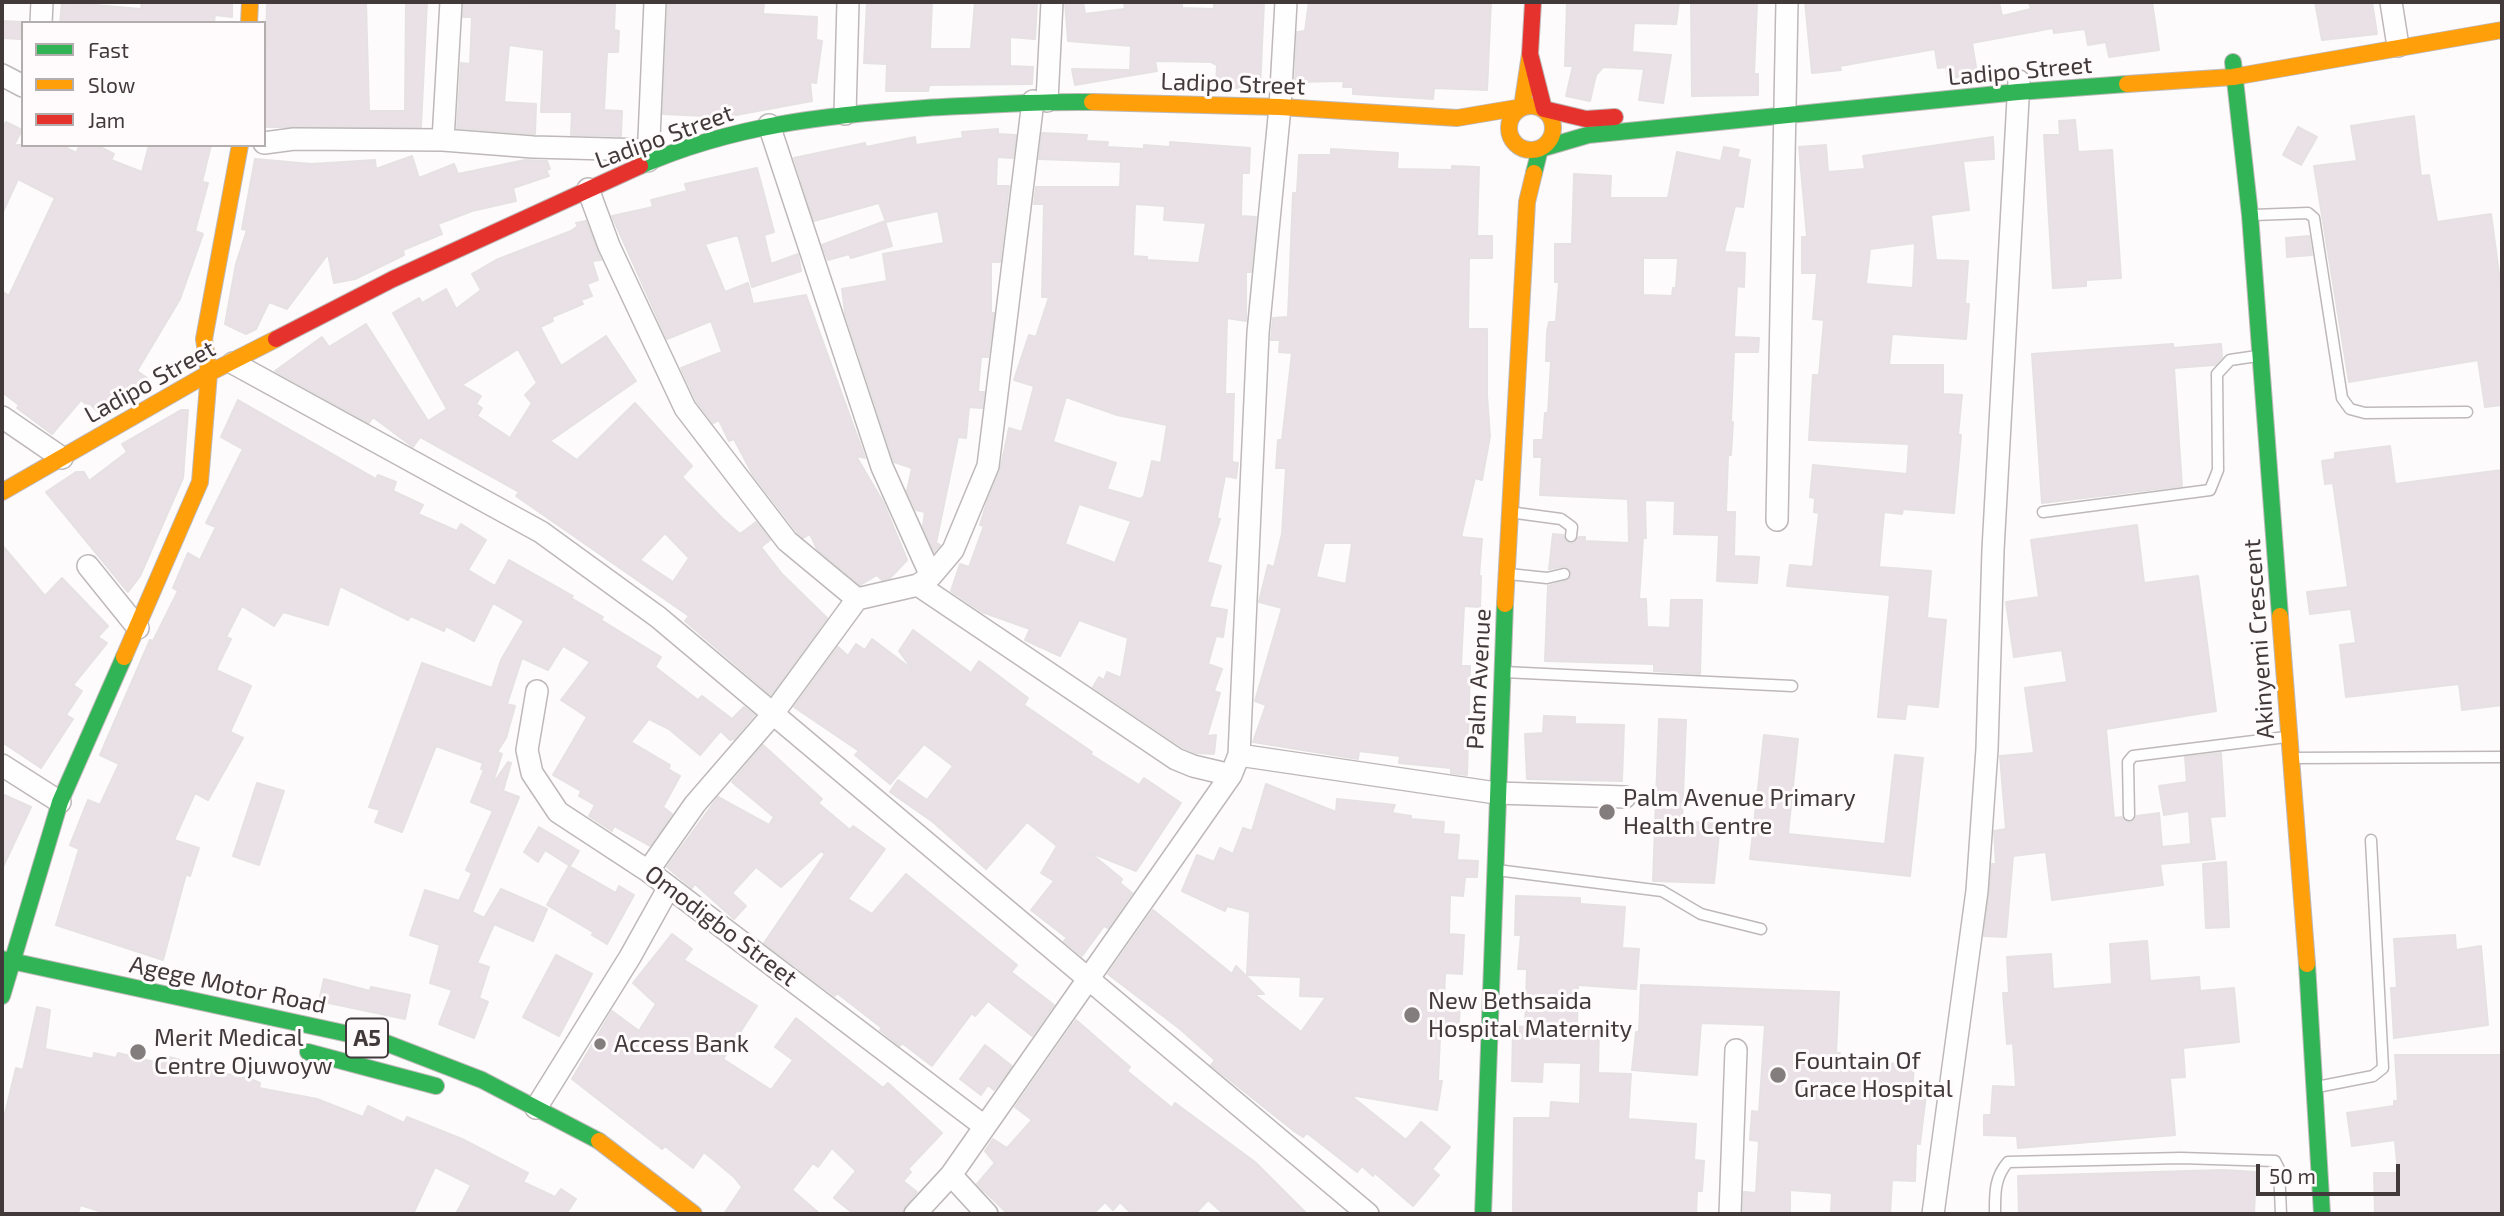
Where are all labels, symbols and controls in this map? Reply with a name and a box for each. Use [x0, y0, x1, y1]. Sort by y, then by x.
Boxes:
legend [21, 21, 266, 147]
text: Fast [88, 37, 129, 62]
street label: Ladipo Street [1947, 50, 2093, 92]
street label: Ladipo Street [1160, 67, 1306, 101]
text: Slow [88, 72, 135, 97]
street label: Ladipo Street [591, 99, 737, 175]
text: Jam [88, 107, 125, 132]
street label: Ladipo Street [80, 334, 220, 430]
street label: Akinyemi Crescent [2238, 538, 2280, 740]
street label: Palm Avenue [1461, 608, 1497, 750]
place label: Palm Avenue Primary Health Centre [1623, 784, 1856, 840]
marker: Palm Avenue Primary Health Centre [1597, 802, 1617, 822]
street label: Omodigbo Street [639, 859, 803, 993]
street label: Agege Motor Road [127, 950, 329, 1020]
place label: New Bethsaida Hospital Maternity [1428, 987, 1632, 1043]
marker: New Bethsaida Hospital Maternity [1402, 1005, 1422, 1025]
road number: A5 [346, 1018, 388, 1058]
place label: Merit Medical Centre Ojuwoyw [154, 1024, 333, 1080]
place label: Access Bank [614, 1030, 749, 1058]
marker: Access Bank [592, 1036, 608, 1052]
marker: Merit Medical Centre Ojuwoyw [128, 1042, 148, 1062]
place label: Fountain Of Grace Hospital [1794, 1047, 1953, 1103]
marker: Fountain Of Grace Hospital [1768, 1065, 1788, 1085]
scale bar [2259, 1150, 2402, 1194]
text: 50 m [2269, 1163, 2316, 1188]

